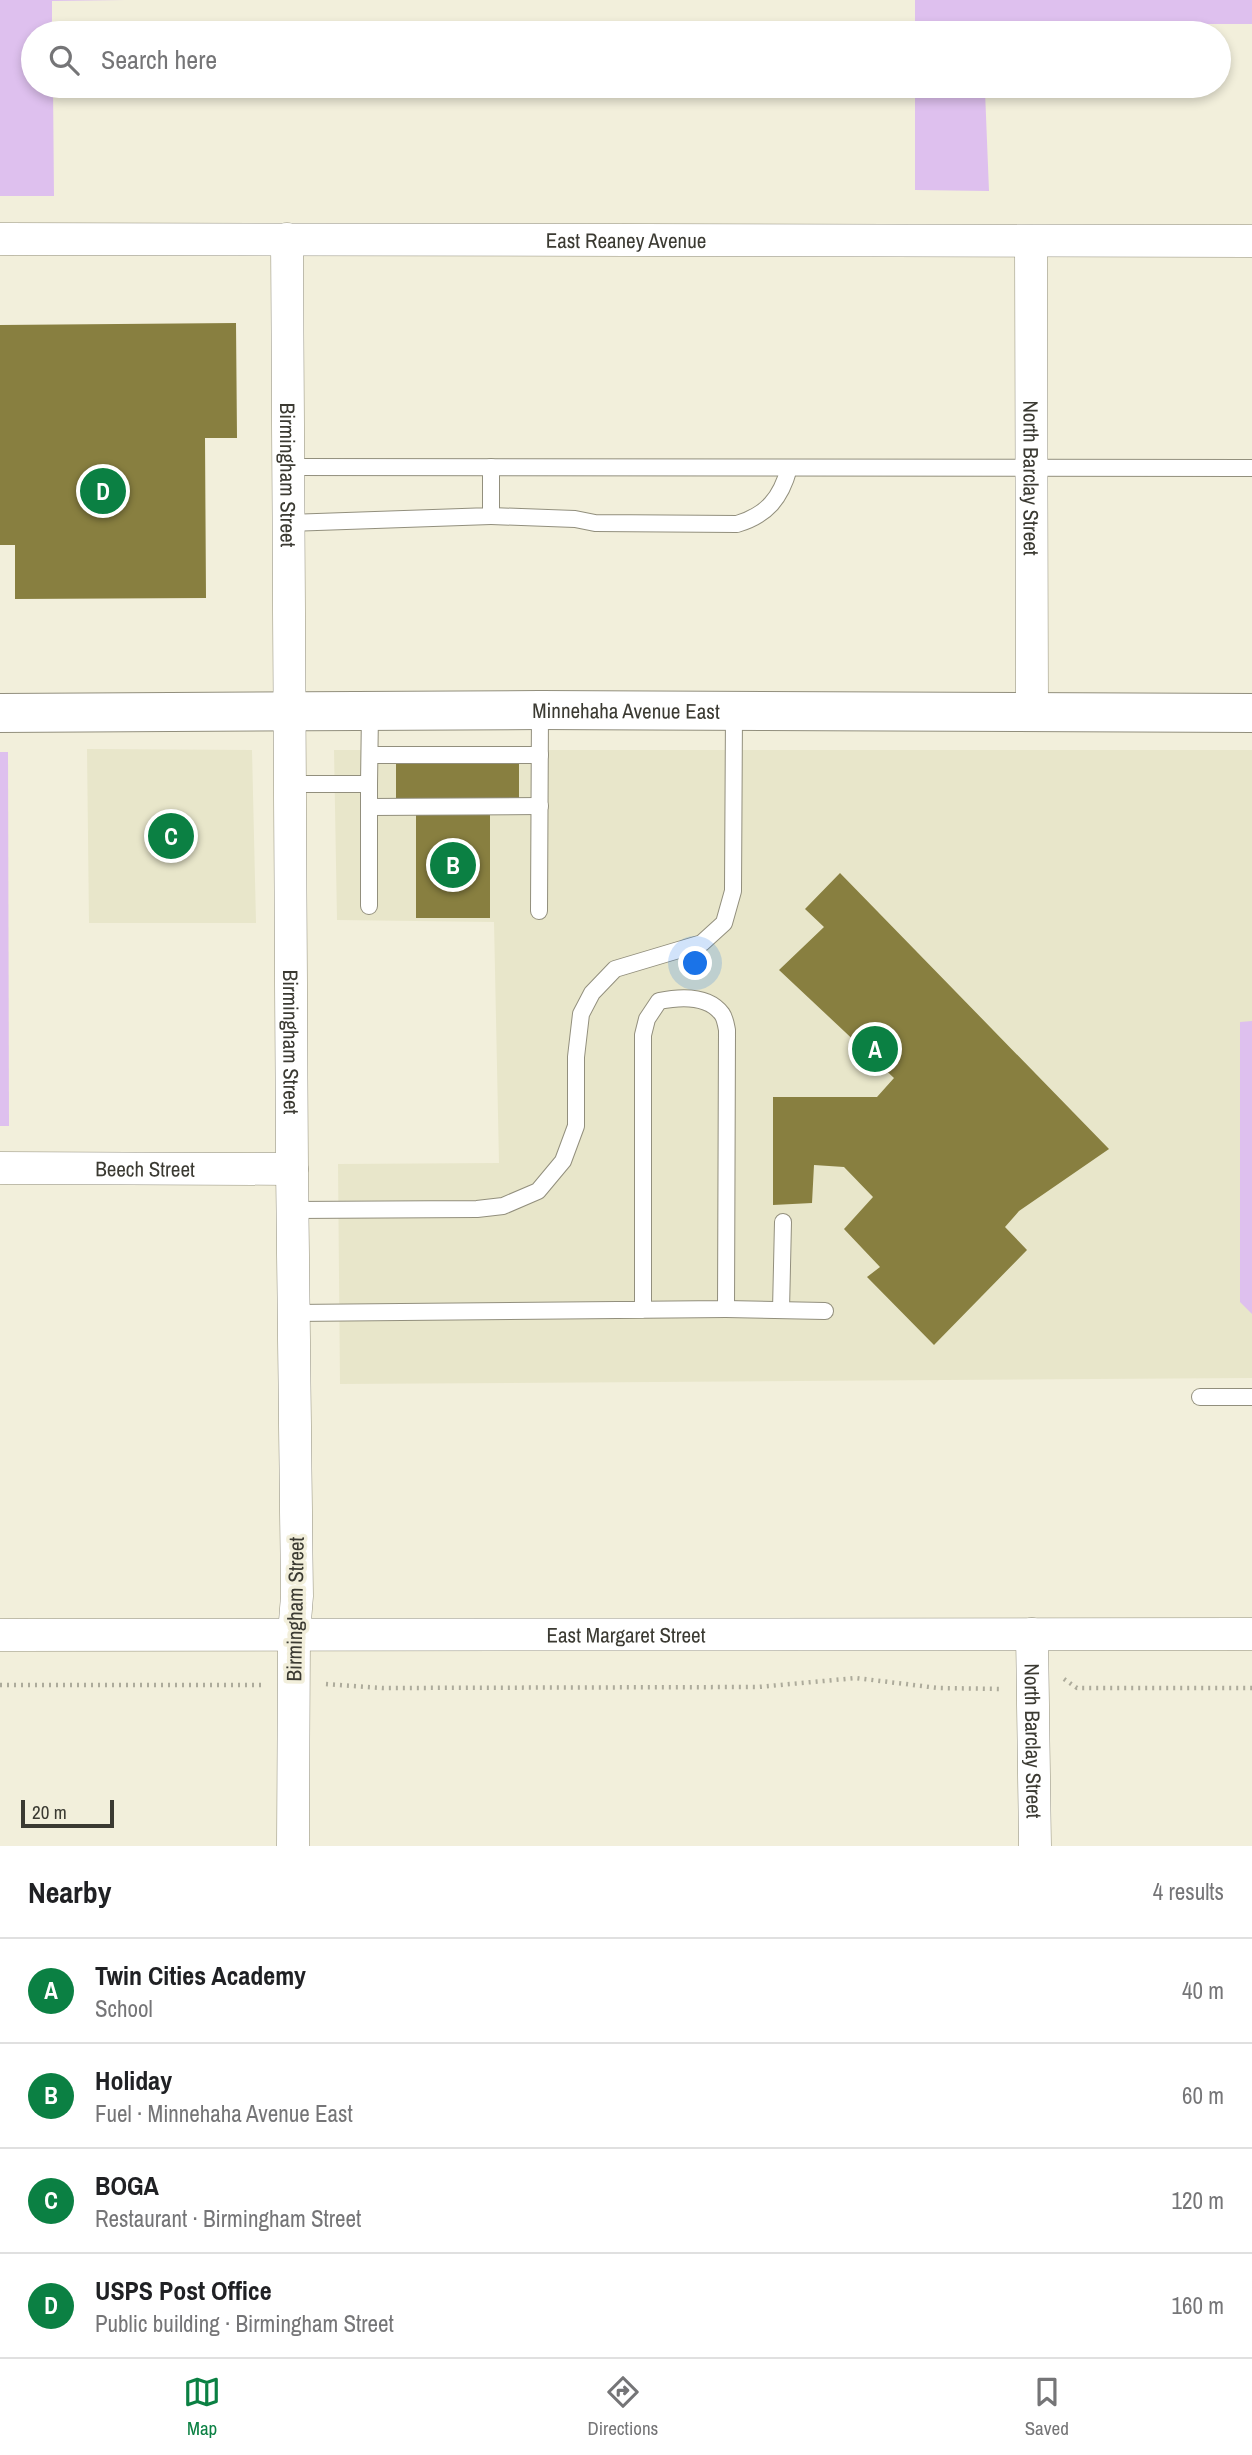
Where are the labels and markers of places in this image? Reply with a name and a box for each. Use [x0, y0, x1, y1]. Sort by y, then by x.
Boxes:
pin: D [80, 465, 126, 517]
pin: C [148, 810, 194, 862]
pin: B [430, 839, 476, 891]
pin: A [852, 1023, 898, 1075]

